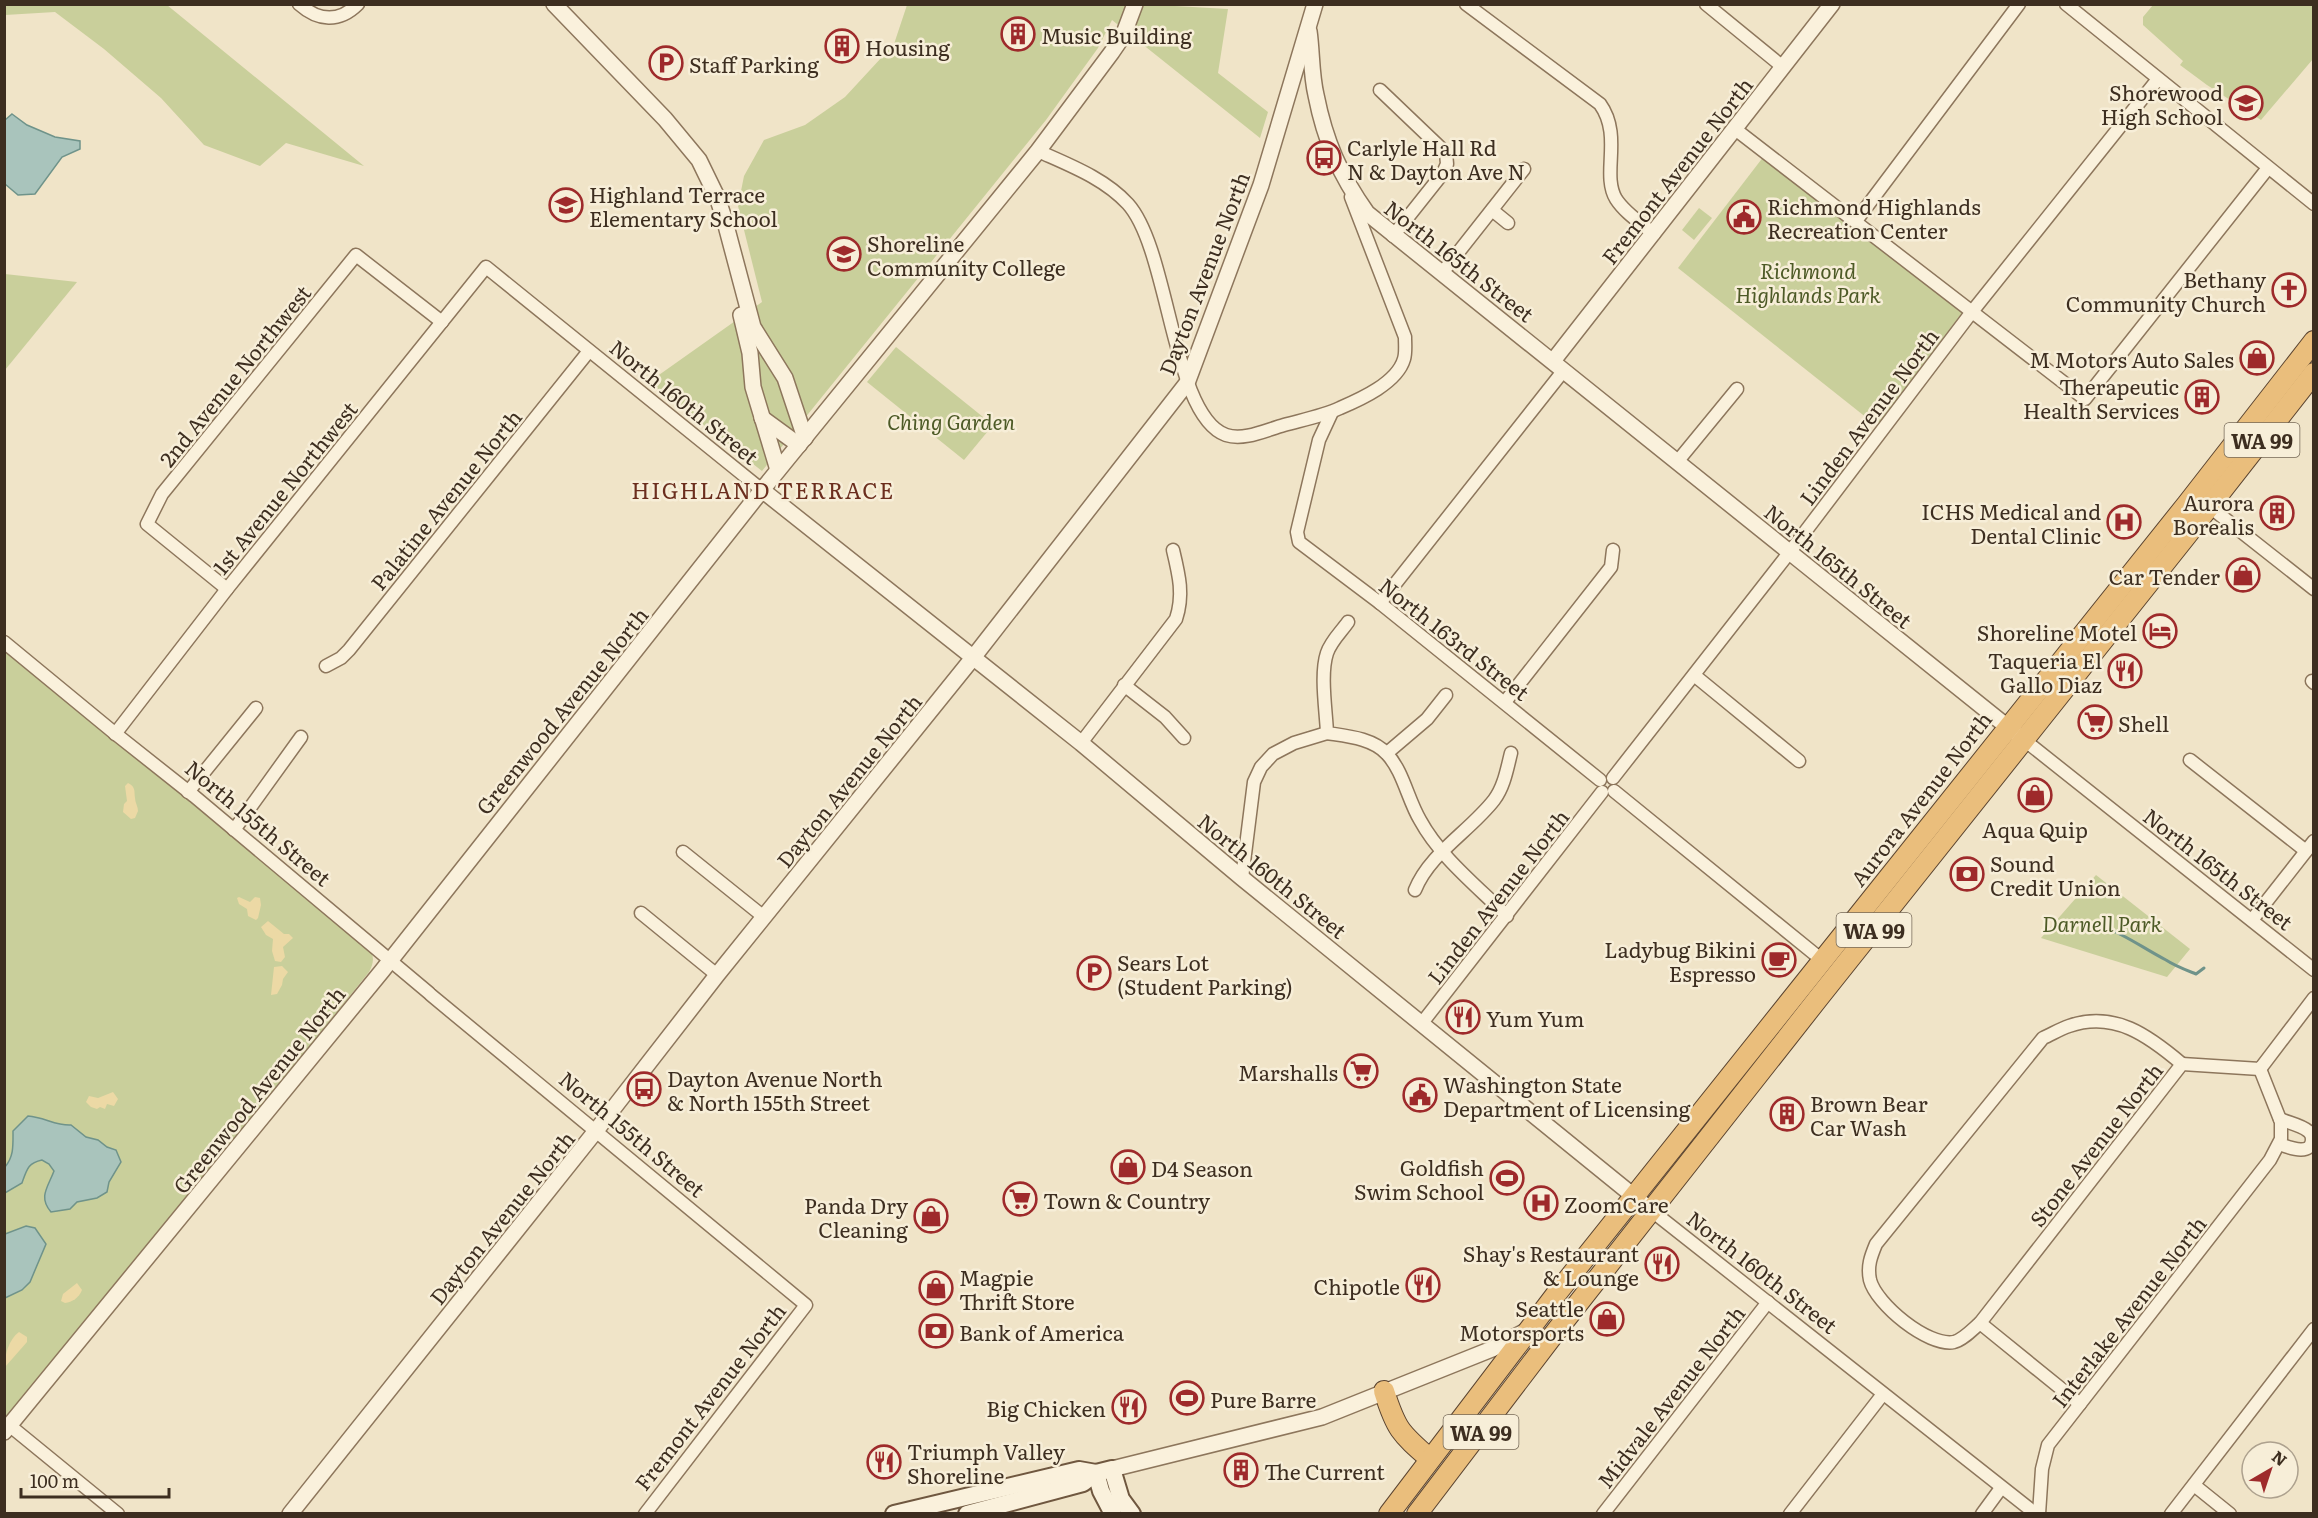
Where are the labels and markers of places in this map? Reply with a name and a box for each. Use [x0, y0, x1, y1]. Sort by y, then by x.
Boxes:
building icon: Music Building [1000, 16, 1036, 52]
place label: Music Building [1041, 19, 1192, 50]
building icon: Housing [824, 28, 860, 64]
place label: Housing [865, 31, 950, 62]
parking icon: Staff Parking [648, 45, 684, 81]
place label: Staff Parking [689, 48, 819, 79]
place label: Shorewood High School [2101, 76, 2223, 131]
school or university icon: Shorewood High School [2228, 85, 2264, 121]
place label: Carlyle Hall Rd N & Dayton Ave N [1347, 131, 1525, 186]
bus stop icon: Carlyle Hall Rd N & Dayton Ave N [1306, 140, 1342, 176]
place label: Highland Terrace Elementary School [589, 178, 778, 233]
school or university icon: Highland Terrace Elementary School [548, 187, 584, 223]
place label: Richmond Highlands Recreation Center [1767, 190, 1981, 245]
public building icon: Richmond Highlands Recreation Center [1726, 199, 1762, 235]
place label: Shoreline Community College [867, 227, 1066, 282]
school or university icon: Shoreline Community College [826, 236, 862, 272]
place label: Bethany Community Church [2066, 263, 2267, 318]
church icon: Bethany Community Church [2271, 272, 2307, 308]
shop icon: M Motors Auto Sales [2239, 340, 2275, 376]
place label: M Motors Auto Sales [2029, 343, 2234, 374]
place label: Therapeutic Health Services [2023, 370, 2179, 425]
building icon: Therapeutic Health Services [2184, 379, 2220, 415]
place label: Aurora Borealis [2173, 486, 2255, 541]
place label: ICHS Medical and Dental Clinic [1921, 495, 2101, 550]
building icon: Aurora Borealis [2259, 495, 2295, 531]
hospital icon: ICHS Medical and Dental Clinic [2106, 504, 2142, 540]
shop icon: Car Tender [2225, 557, 2261, 593]
place label: Car Tender [2109, 560, 2220, 591]
hotel icon: Shoreline Motel [2142, 613, 2178, 649]
place label: Shoreline Motel [1977, 616, 2137, 647]
place label: Taqueria El Gallo Diaz [1988, 644, 2102, 699]
restaurant icon: Taqueria El Gallo Diaz [2107, 653, 2143, 689]
supermarket icon: Shell [2077, 704, 2113, 740]
place label: Shell [2118, 707, 2169, 738]
shop icon: Aqua Quip [2017, 777, 2053, 813]
place label: Aqua Quip [1982, 813, 2088, 844]
place label: Sound Credit Union [1990, 847, 2121, 902]
bank icon: Sound Credit Union [1949, 856, 1985, 892]
place label: Ladybug Bikini Espresso [1604, 933, 1756, 988]
cafe icon: Ladybug Bikini Espresso [1761, 942, 1797, 978]
place label: Sears Lot (Student Parking) [1117, 946, 1293, 1001]
parking icon: Sears Lot (Student Parking) [1076, 955, 1112, 991]
restaurant icon: Yum Yum [1445, 999, 1481, 1035]
place label: Yum Yum [1486, 1002, 1584, 1033]
supermarket icon: Marshalls [1343, 1053, 1379, 1089]
place label: Marshalls [1238, 1056, 1338, 1087]
place label: Dayton Avenue North & North 155th Street [667, 1062, 883, 1117]
place label: Washington State Department of Licensing [1443, 1068, 1691, 1123]
bus stop icon: Dayton Avenue North & North 155th Street [626, 1071, 662, 1107]
public building icon: Washington State Department of Licensing [1402, 1077, 1438, 1113]
place label: Brown Bear Car Wash [1810, 1087, 1928, 1142]
building icon: Brown Bear Car Wash [1769, 1096, 1805, 1132]
shop icon: D4 Season [1110, 1149, 1146, 1185]
place label: Goldfish Swim School [1354, 1151, 1484, 1206]
place label: D4 Season [1151, 1152, 1253, 1183]
sports icon: Goldfish Swim School [1489, 1160, 1525, 1196]
supermarket icon: Town & Country [1002, 1181, 1038, 1217]
place label: Town & Country [1043, 1184, 1211, 1215]
hospital icon: ZoomCare [1523, 1185, 1559, 1221]
place label: ZoomCare [1564, 1188, 1669, 1219]
place label: Panda Dry Cleaning [804, 1189, 909, 1244]
shop icon: Panda Dry Cleaning [913, 1198, 949, 1234]
place label: Shay's Restaurant & Lounge [1463, 1237, 1640, 1292]
restaurant icon: Shay's Restaurant & Lounge [1644, 1246, 1680, 1282]
place label: Magpie Thrift Store [959, 1261, 1075, 1316]
restaurant icon: Chipotle [1405, 1267, 1441, 1303]
shop icon: Magpie Thrift Store [918, 1270, 954, 1306]
place label: Chipotle [1313, 1270, 1400, 1301]
place label: Seattle Motorsports [1459, 1292, 1584, 1347]
shop icon: Seattle Motorsports [1589, 1301, 1625, 1337]
bank icon: Bank of America [918, 1313, 954, 1349]
place label: Bank of America [959, 1316, 1125, 1347]
sports icon: Pure Barre [1169, 1380, 1205, 1416]
place label: Pure Barre [1210, 1383, 1316, 1414]
restaurant icon: Big Chicken [1111, 1389, 1147, 1425]
place label: Big Chicken [986, 1392, 1106, 1423]
place label: Triumph Valley Shoreline [907, 1435, 1066, 1490]
restaurant icon: Triumph Valley Shoreline [866, 1444, 902, 1480]
building icon: The Current [1223, 1452, 1259, 1488]
place label: The Current [1264, 1455, 1385, 1486]

